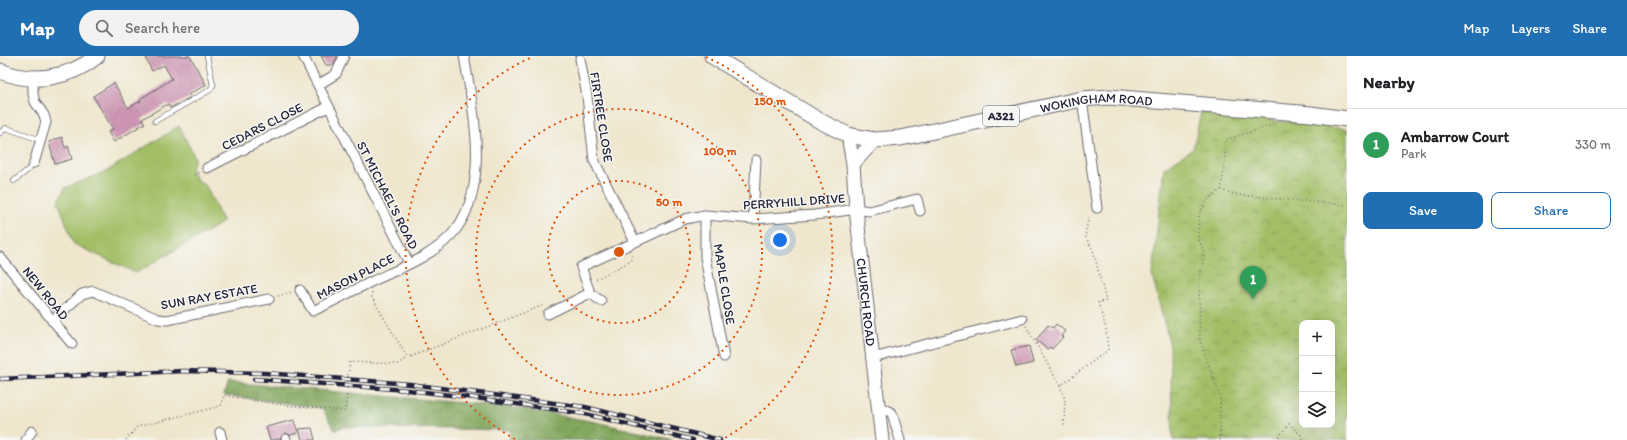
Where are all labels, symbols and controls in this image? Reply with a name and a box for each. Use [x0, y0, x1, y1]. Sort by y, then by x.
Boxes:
search box [79, 10, 359, 46]
text: Map [20, 17, 55, 40]
icon: search [93, 17, 115, 39]
text: Search here [125, 19, 200, 37]
text: Map [1464, 20, 1489, 37]
text: Layers [1511, 20, 1550, 37]
text: Share [1572, 20, 1607, 37]
street label: FIRTREE CLOSE [587, 71, 616, 163]
text: Nearby [1363, 72, 1415, 92]
street label: WOKINGHAM ROAD [1038, 90, 1153, 116]
text: 150 m [754, 94, 787, 108]
street label: CEDARS CLOSE [219, 100, 305, 153]
road number: A321 [983, 106, 1019, 126]
text: Ambarrow Court [1401, 128, 1509, 146]
text: 1 [1373, 137, 1379, 152]
text: 330 m [1575, 137, 1611, 152]
street label: ST MICHAEL'S ROAD [354, 139, 421, 252]
text: 100 m [703, 144, 737, 158]
text: Park [1401, 146, 1427, 161]
street label: PERRYHILL DRIVE [742, 190, 846, 213]
button: Save [1363, 192, 1483, 229]
button: Share [1491, 192, 1611, 229]
text: 50 m [656, 195, 683, 209]
your location [770, 230, 790, 250]
street label: MAPLE CLOSE [711, 243, 738, 326]
centre of rings [612, 245, 626, 259]
street label: MASON PLACE [314, 251, 396, 302]
street label: CHURCH ROAD [854, 257, 878, 347]
street label: NEW ROAD [20, 264, 72, 323]
pin: 1 [1240, 266, 1266, 299]
street label: SUN RAY ESTATE [159, 281, 259, 312]
map controls [1299, 320, 1335, 428]
button: + [1299, 320, 1335, 356]
button: − [1299, 356, 1335, 392]
button: layers [1299, 392, 1335, 428]

